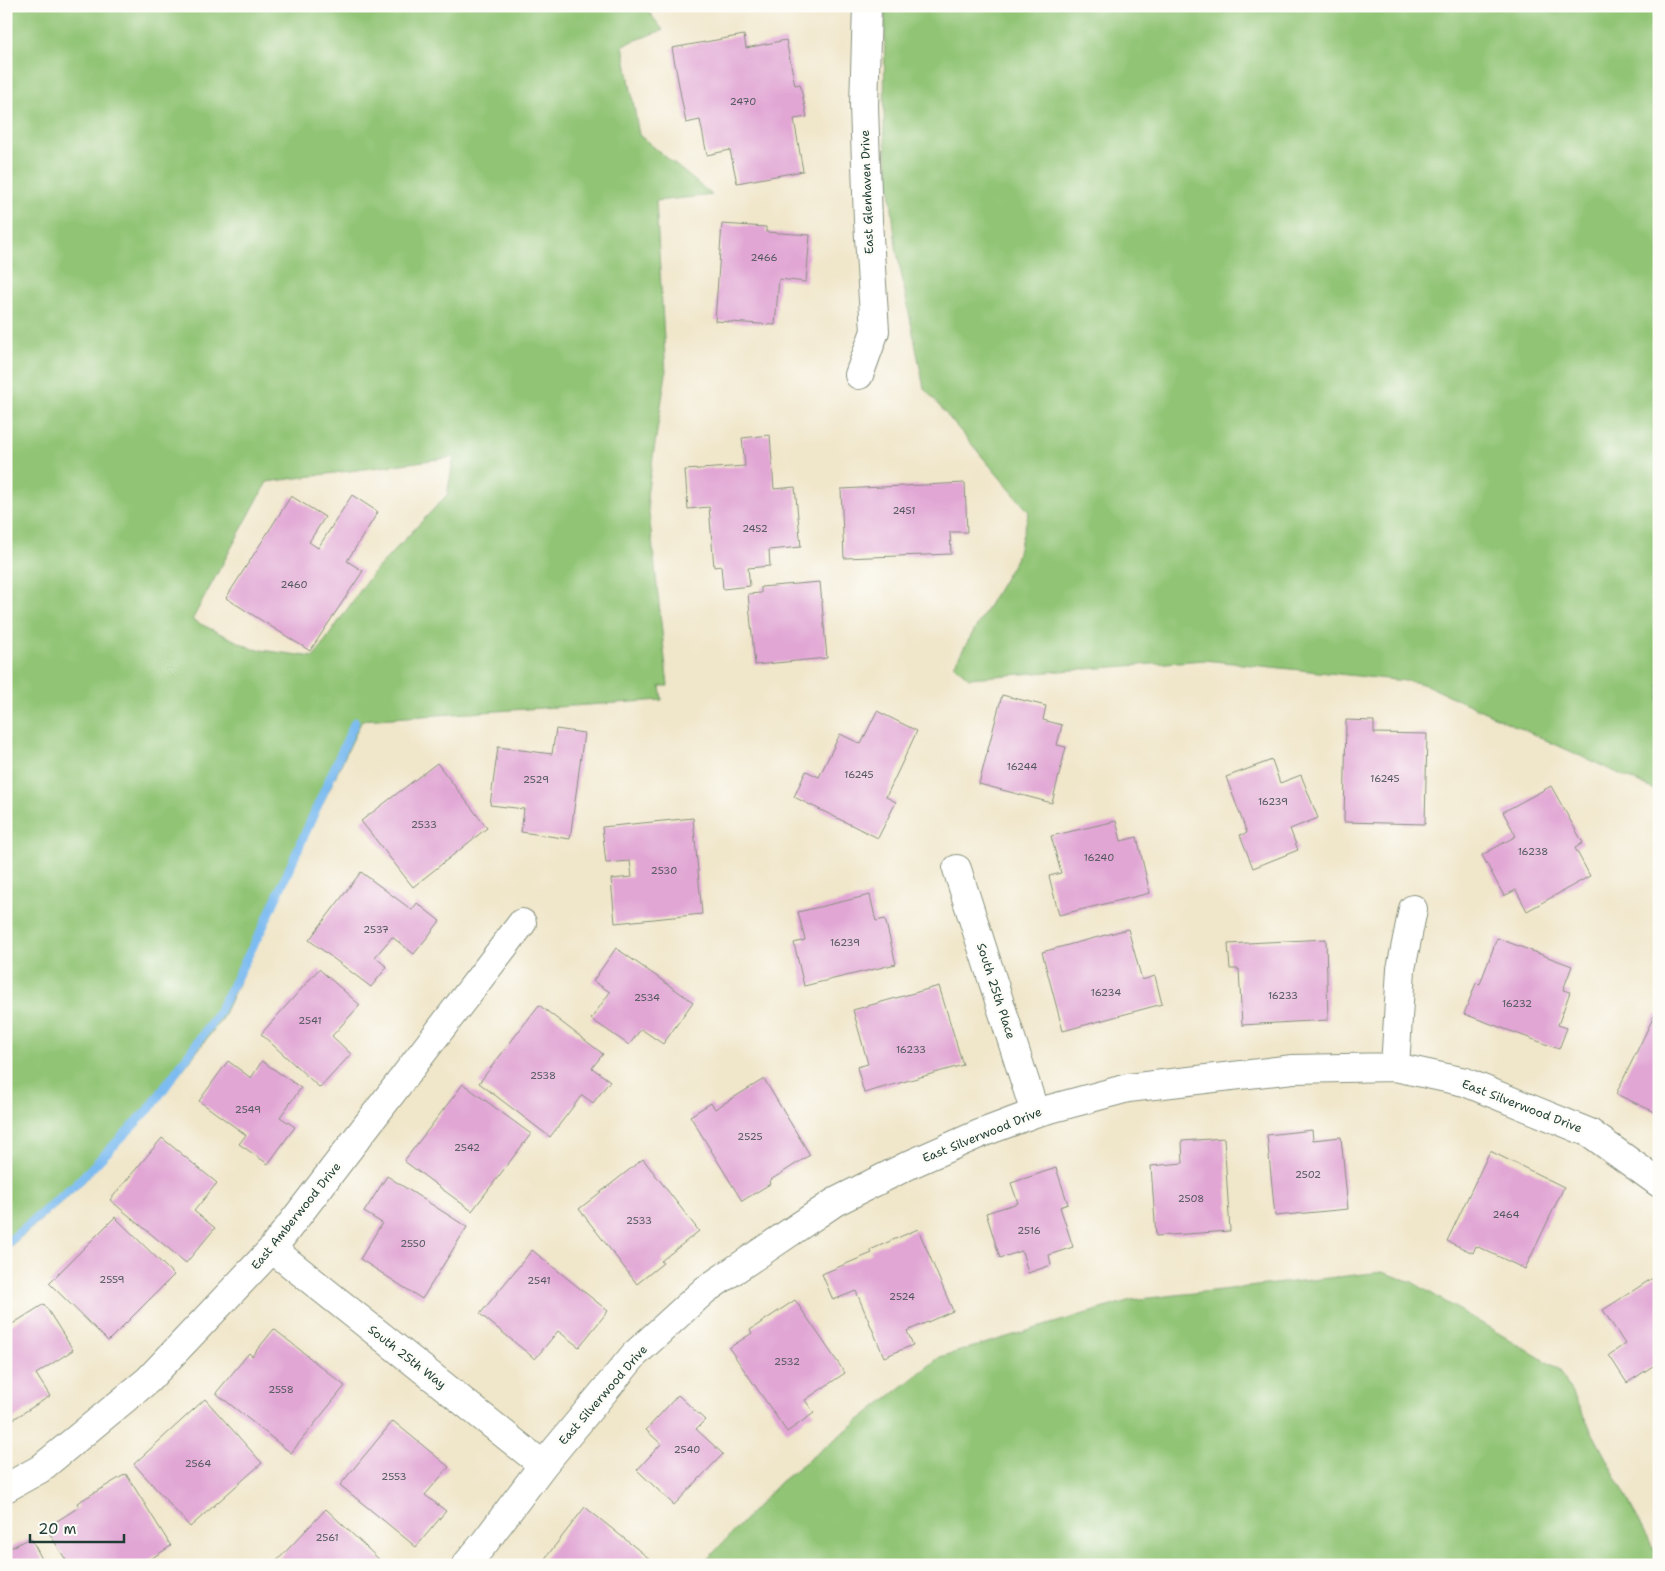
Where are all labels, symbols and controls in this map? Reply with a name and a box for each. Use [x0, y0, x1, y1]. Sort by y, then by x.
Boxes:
house number: 2470 [730, 95, 756, 108]
street label: East Glenhaven Drive [857, 129, 877, 254]
house number: 2466 [751, 251, 777, 264]
house number: 2451 [893, 504, 915, 517]
house number: 2452 [742, 522, 768, 535]
house number: 2460 [281, 578, 307, 591]
house number: 16244 [1007, 760, 1037, 773]
house number: 16245 [844, 768, 874, 781]
house number: 16245 [1370, 772, 1400, 785]
house number: 2529 [523, 773, 549, 786]
house number: 16239 [1258, 795, 1288, 808]
house number: 2533 [411, 818, 437, 831]
house number: 16238 [1518, 845, 1548, 858]
house number: 16240 [1084, 851, 1114, 864]
house number: 2530 [651, 864, 677, 877]
house number: 2537 [363, 923, 389, 936]
house number: 16239 [830, 936, 860, 949]
street label: South 25th Place [973, 941, 1019, 1041]
house number: 16234 [1091, 986, 1121, 999]
house number: 16233 [1268, 989, 1298, 1002]
house number: 2534 [634, 991, 660, 1004]
house number: 16232 [1502, 997, 1532, 1010]
house number: 2541 [298, 1014, 322, 1027]
house number: 16233 [896, 1043, 926, 1056]
house number: 2538 [530, 1069, 556, 1082]
street label: East Silverwood Drive [1460, 1076, 1585, 1136]
house number: 2549 [235, 1103, 261, 1116]
street label: East Silverwood Drive [920, 1104, 1044, 1166]
house number: 2525 [737, 1130, 763, 1143]
house number: 2542 [454, 1141, 480, 1154]
street label: East Amberwood Drive [248, 1159, 344, 1273]
house number: 2502 [1295, 1168, 1321, 1181]
house number: 2508 [1178, 1192, 1204, 1205]
house number: 2464 [1493, 1208, 1519, 1221]
house number: 2533 [626, 1214, 652, 1227]
house number: 2516 [1017, 1224, 1041, 1237]
house number: 2550 [400, 1237, 426, 1250]
house number: 2559 [99, 1273, 125, 1286]
house number: 2541 [527, 1274, 551, 1287]
house number: 2524 [889, 1290, 915, 1303]
street label: South 25th Way [365, 1322, 449, 1393]
street label: East Silverwood Drive [555, 1341, 651, 1448]
house number: 2532 [774, 1355, 800, 1368]
house number: 2558 [268, 1383, 294, 1396]
house number: 2540 [674, 1443, 700, 1456]
house number: 2564 [185, 1457, 211, 1470]
house number: 2553 [381, 1470, 407, 1483]
scale bar [30, 1511, 124, 1543]
text: 20 m [38, 1519, 77, 1539]
house number: 2561 [315, 1531, 339, 1544]

